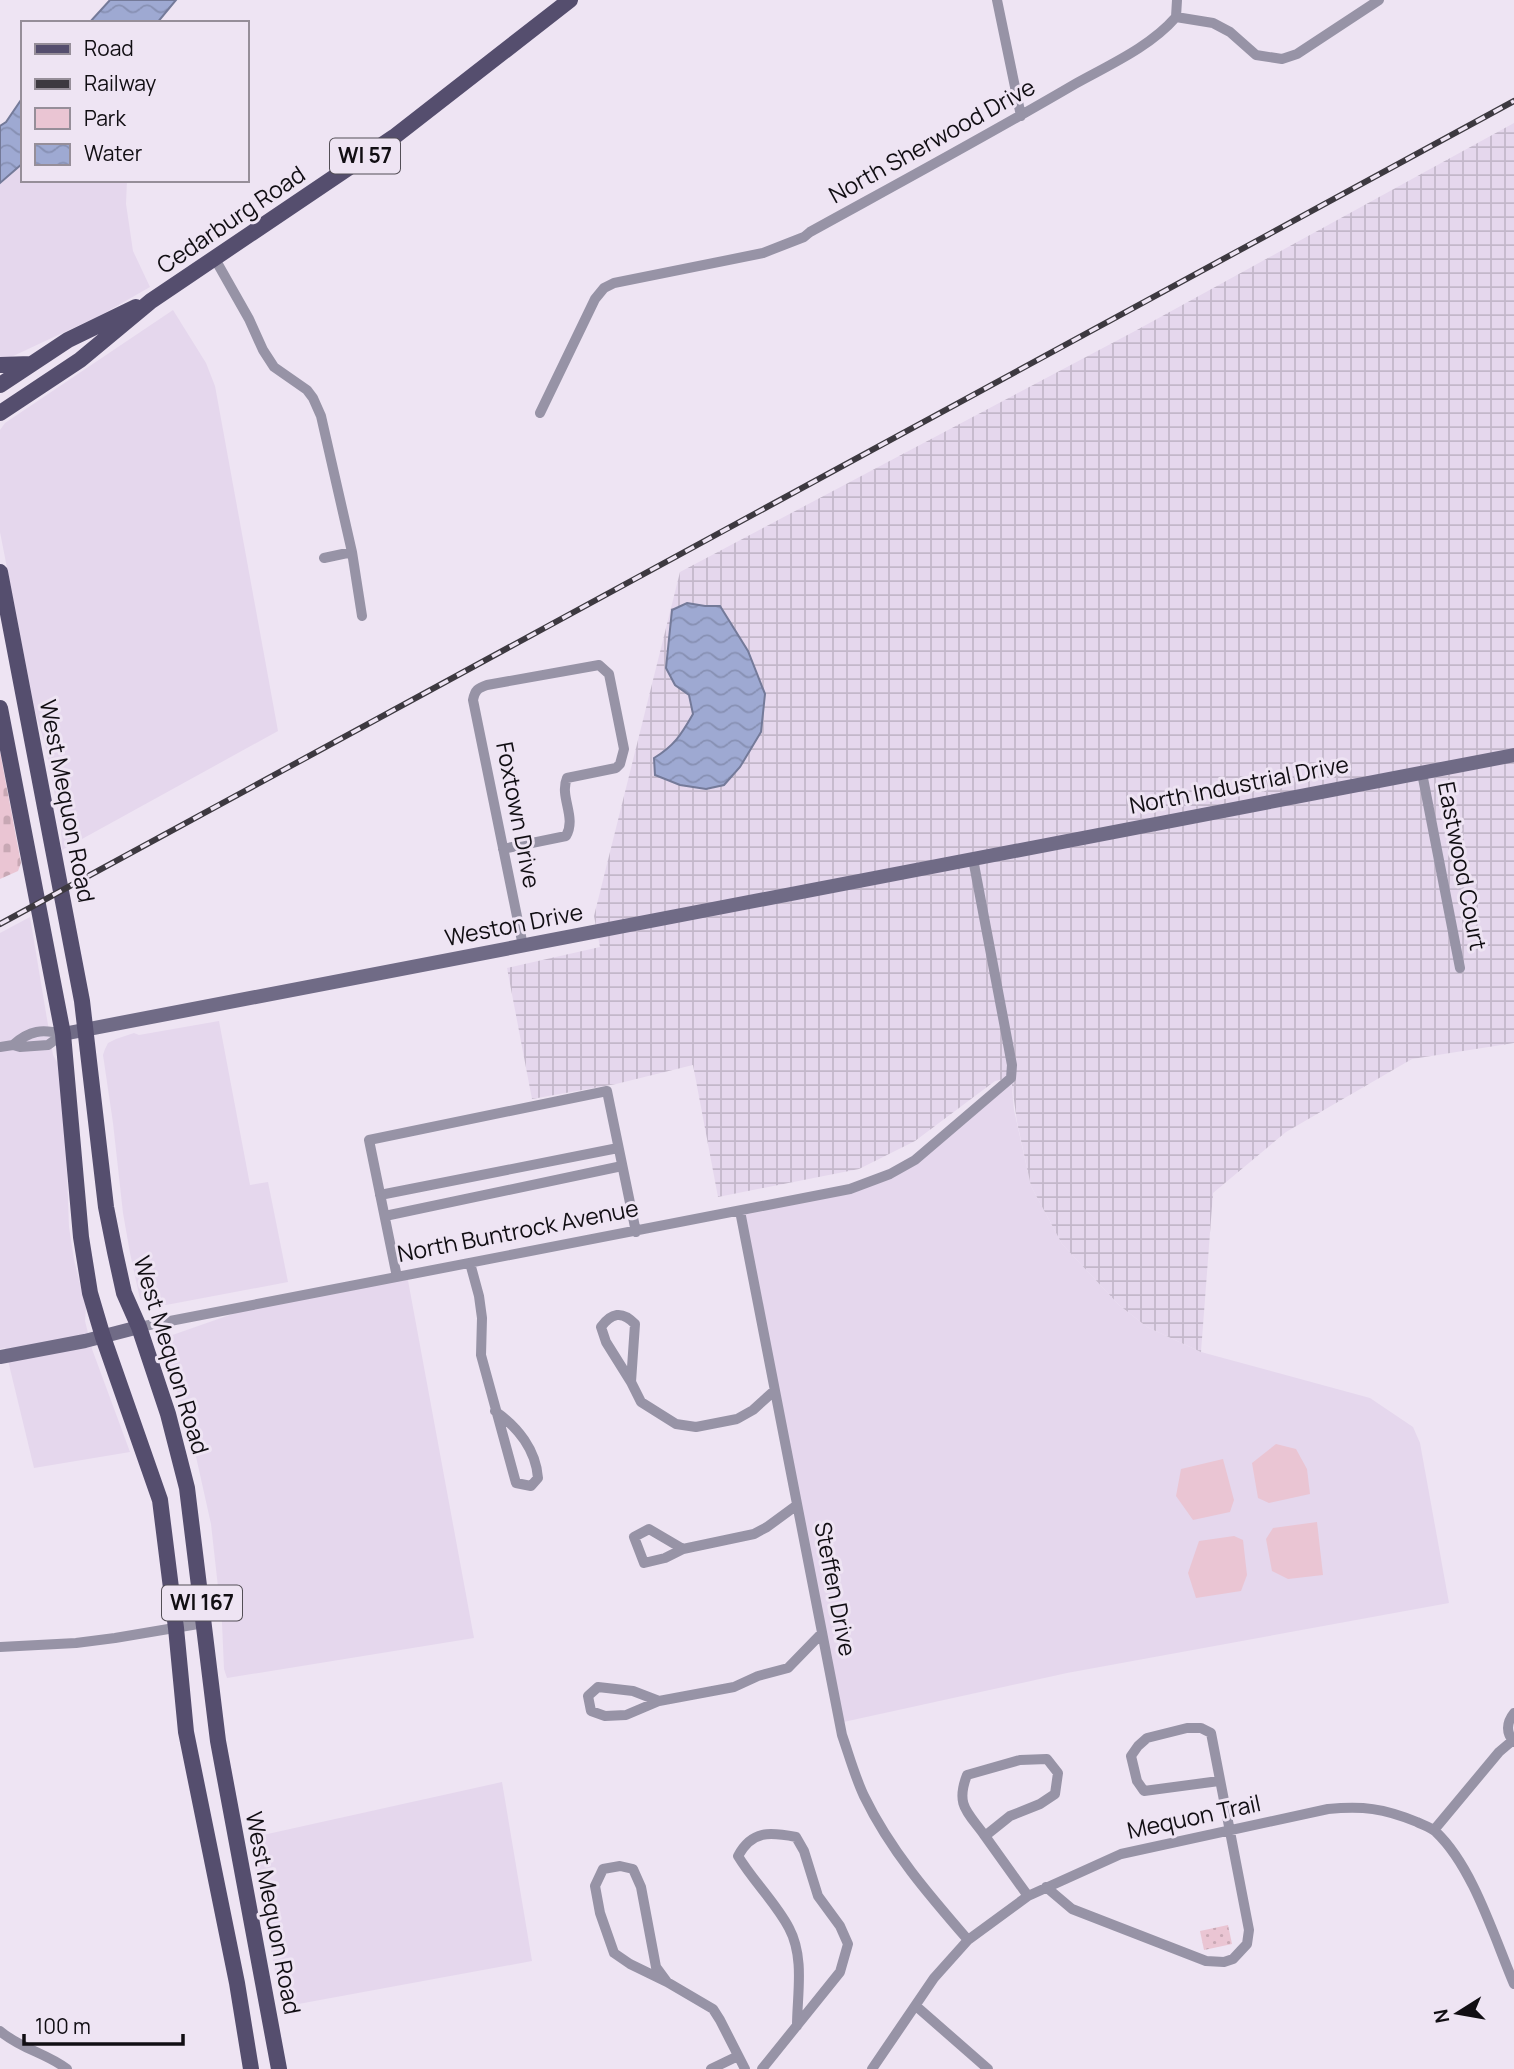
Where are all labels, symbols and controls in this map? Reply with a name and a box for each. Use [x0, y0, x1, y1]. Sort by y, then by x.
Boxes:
legend [21, 21, 248, 182]
text: Road [84, 34, 134, 62]
text: Railway [84, 69, 156, 97]
street label: North Sherwood Drive [823, 70, 1040, 210]
text: Park [84, 104, 126, 132]
road number: WI 57 [330, 138, 400, 174]
text: Water [84, 139, 143, 167]
street label: Cedarburg Road [150, 158, 311, 281]
street label: West Mequon Road [33, 697, 103, 905]
street label: Foxtown Drive [489, 739, 549, 891]
street label: North Industrial Drive [1126, 747, 1351, 821]
street label: Eastwood Court [1431, 779, 1495, 953]
street label: Weston Drive [442, 895, 586, 953]
street label: North Buntrock Avenue [395, 1191, 641, 1269]
street label: West Mequon Road [127, 1252, 217, 1458]
street label: Steffen Drive [807, 1519, 865, 1659]
road number: WI 167 [162, 1586, 242, 1620]
street label: Mequon Trail [1124, 1786, 1264, 1846]
street label: West Mequon Road [239, 1809, 309, 2017]
north arrow [1423, 1978, 1493, 2048]
scale bar [24, 2002, 184, 2046]
text: N [1427, 2007, 1455, 2025]
text: 100 m [35, 2012, 91, 2040]

